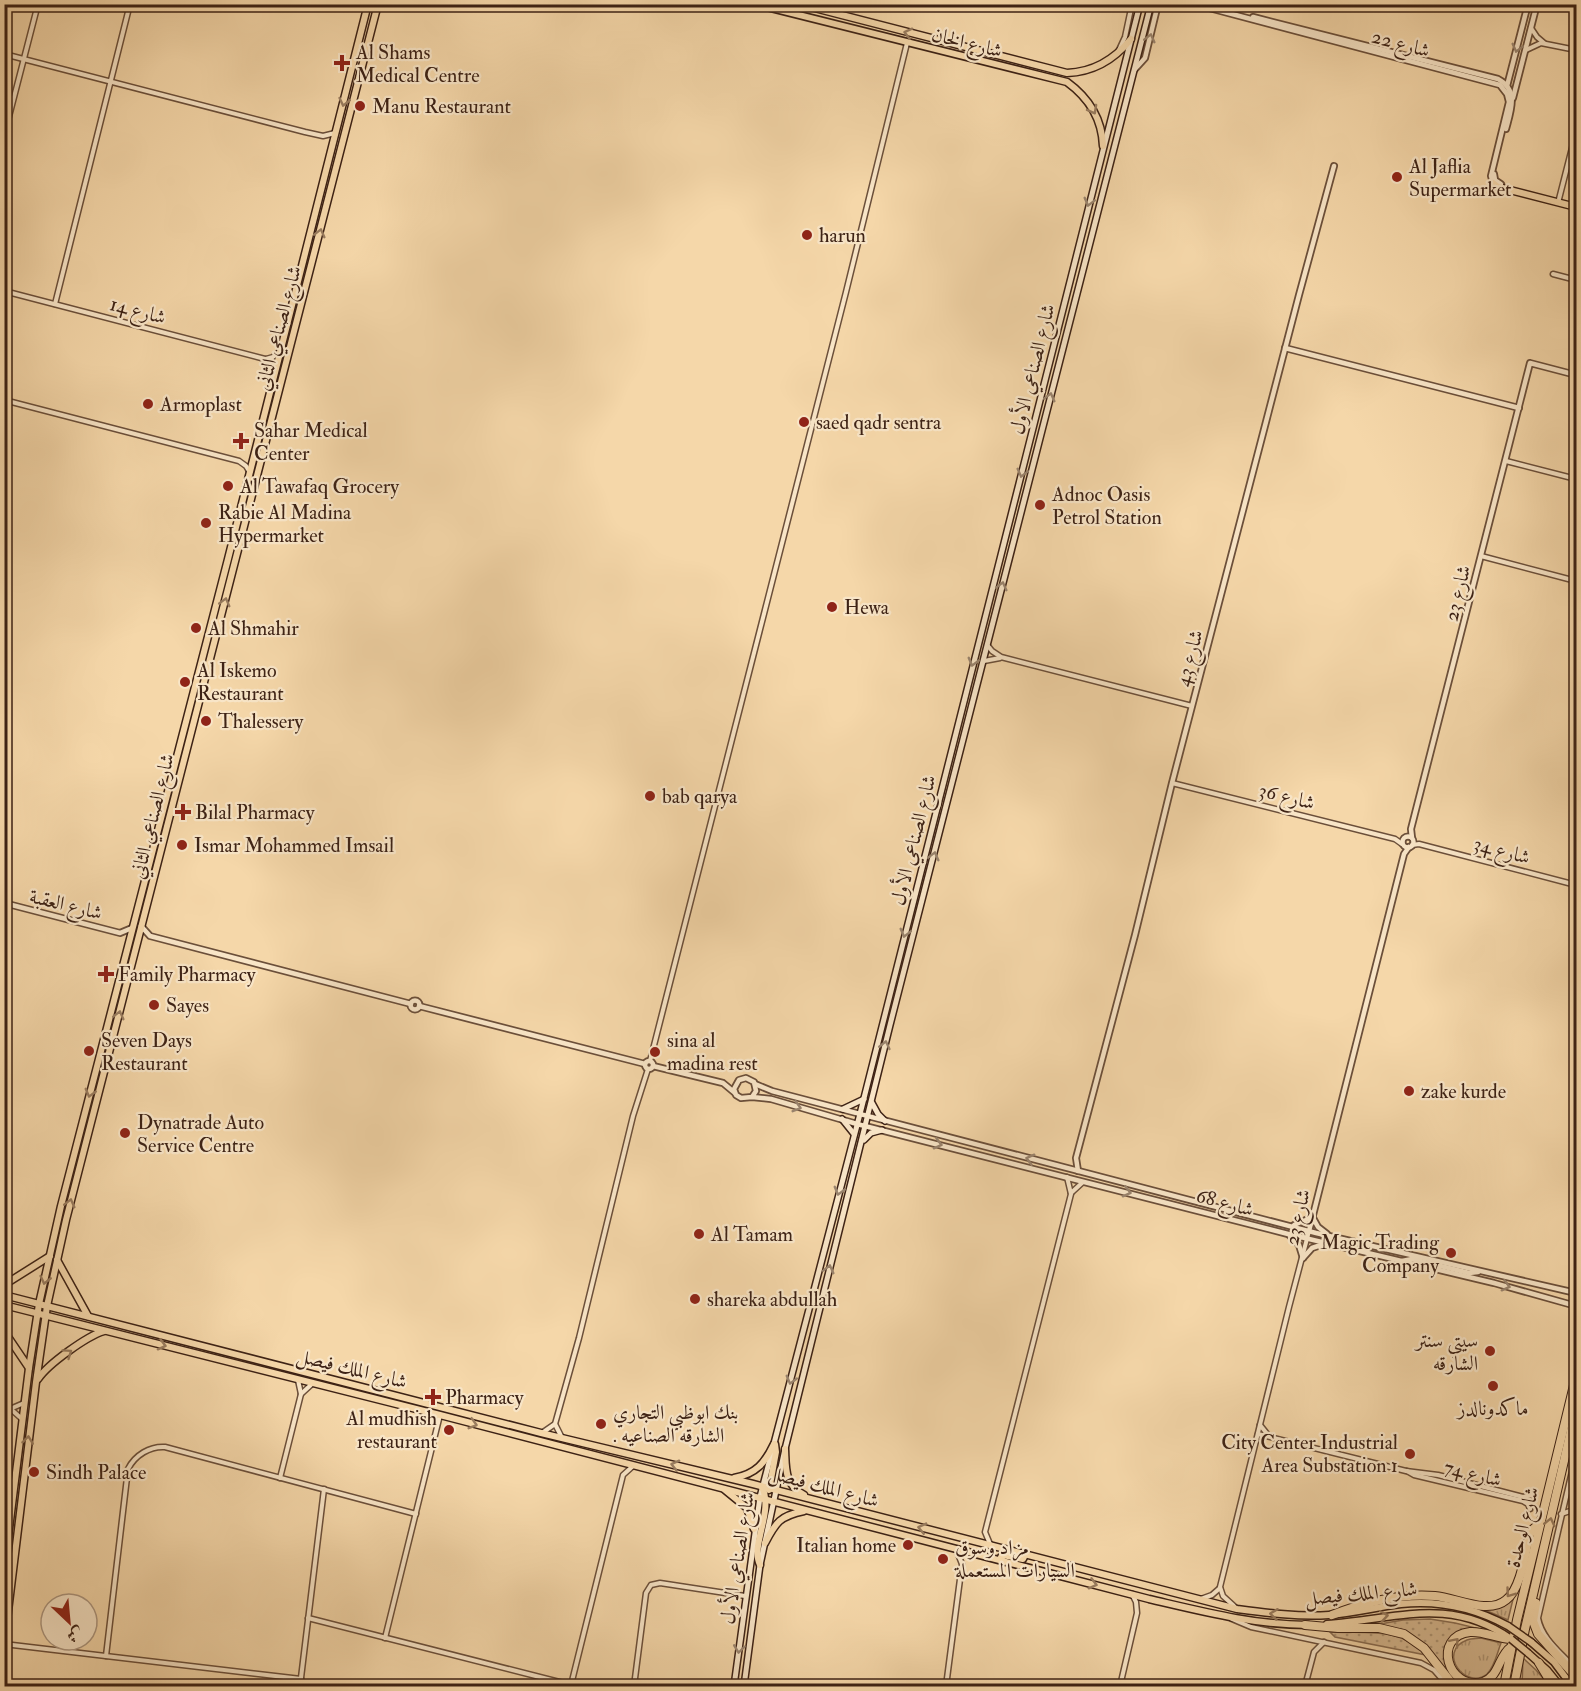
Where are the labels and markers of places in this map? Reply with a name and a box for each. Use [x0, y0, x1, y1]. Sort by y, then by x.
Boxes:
place label: Al Shams Medical Centre [355, 40, 480, 88]
marker: Al Shams Medical Centre [333, 54, 351, 72]
place label: Manu Restaurant [372, 94, 511, 119]
marker: Manu Restaurant [353, 99, 367, 113]
place label: Al Jaflia Supermarket [1408, 154, 1512, 203]
marker: Al Jaflia Supermarket [1390, 170, 1404, 184]
place label: harun [819, 223, 866, 248]
marker: harun [800, 228, 814, 242]
place label: Armoplast [159, 392, 242, 418]
marker: Armoplast [141, 397, 155, 411]
place label: saed qadr sentra [816, 410, 942, 435]
marker: saed qadr sentra [797, 415, 811, 429]
place label: Sahar Medical Center [254, 418, 368, 466]
marker: Sahar Medical Center [232, 432, 250, 450]
place label: Al Tawafaq Grocery [239, 474, 400, 499]
marker: Al Tawafaq Grocery [221, 479, 235, 493]
place label: Adnoc Oasis Petrol Station [1051, 482, 1162, 530]
marker: Adnoc Oasis Petrol Station [1033, 498, 1047, 512]
place label: Rabie Al Madina Hypermarket [218, 500, 352, 549]
marker: Rabie Al Madina Hypermarket [199, 516, 213, 530]
place label: Hewa [844, 595, 890, 620]
marker: Hewa [825, 600, 839, 614]
place label: Al Shmahir [207, 616, 299, 641]
marker: Al Shmahir [189, 621, 203, 635]
place label: Al Iskemo Restaurant [196, 658, 284, 706]
marker: Al Iskemo Restaurant [178, 675, 192, 689]
place label: Thalessery [218, 709, 304, 734]
marker: Thalessery [199, 714, 213, 728]
place label: bab qarya [662, 784, 738, 809]
marker: bab qarya [643, 789, 657, 803]
place label: Bilal Pharmacy [195, 800, 316, 825]
marker: Bilal Pharmacy [176, 805, 190, 819]
place label: Ismar Mohammed Imsail [194, 833, 394, 858]
marker: Ismar Mohammed Imsail [175, 838, 189, 852]
place label: Family Pharmacy [118, 962, 257, 987]
marker: Family Pharmacy [99, 967, 113, 981]
place label: Sayes [166, 993, 209, 1018]
marker: Sayes [147, 998, 161, 1012]
place label: Seven Days Restaurant [101, 1028, 192, 1076]
place label: sina al madina rest [667, 1028, 758, 1076]
marker: Seven Days Restaurant [82, 1044, 96, 1058]
marker: sina al madina rest [648, 1045, 662, 1059]
place label: zake kurde [1421, 1079, 1506, 1104]
marker: zake kurde [1402, 1084, 1416, 1098]
place label: Dynatrade Auto Service Centre [137, 1110, 264, 1158]
marker: Dynatrade Auto Service Centre [118, 1126, 132, 1140]
place label: Al Tamam [710, 1222, 794, 1247]
marker: Al Tamam [692, 1227, 706, 1241]
place label: Magic Trading Company [1321, 1230, 1440, 1279]
marker: Magic Trading Company [1444, 1246, 1458, 1260]
place label: shareka abdullah [707, 1287, 838, 1312]
marker: shareka abdullah [688, 1292, 702, 1306]
place label: سيتي سنتر الشارقه [1414, 1328, 1478, 1376]
marker: سيتي سنتر الشارقه [1483, 1344, 1497, 1358]
marker: ماكدونالدز [1486, 1379, 1500, 1393]
place label: Pharmacy [445, 1385, 525, 1410]
marker: Pharmacy [426, 1390, 440, 1404]
place label: ماكدونالدز [1456, 1396, 1528, 1421]
place label: بنك ابوظبي التجاري . الشارقه الصناعيه [613, 1400, 738, 1448]
place label: Al mudhish restaurant [345, 1406, 438, 1454]
marker: بنك ابوظبي التجاري . الشارقه الصناعيه [594, 1417, 608, 1431]
marker: Al mudhish restaurant [442, 1423, 456, 1437]
place label: City Center Industrial Area Substation 1 [1221, 1430, 1398, 1478]
marker: City Center Industrial Area Substation 1 [1403, 1447, 1417, 1461]
place label: Sindh Palace [46, 1460, 146, 1485]
marker: Sindh Palace [27, 1465, 41, 1479]
place label: Italian home [796, 1533, 896, 1558]
place label: مزاد وسوق السيارات المستعملة [954, 1535, 1075, 1583]
marker: Italian home [901, 1538, 915, 1552]
marker: مزاد وسوق السيارات المستعملة [936, 1552, 950, 1566]

